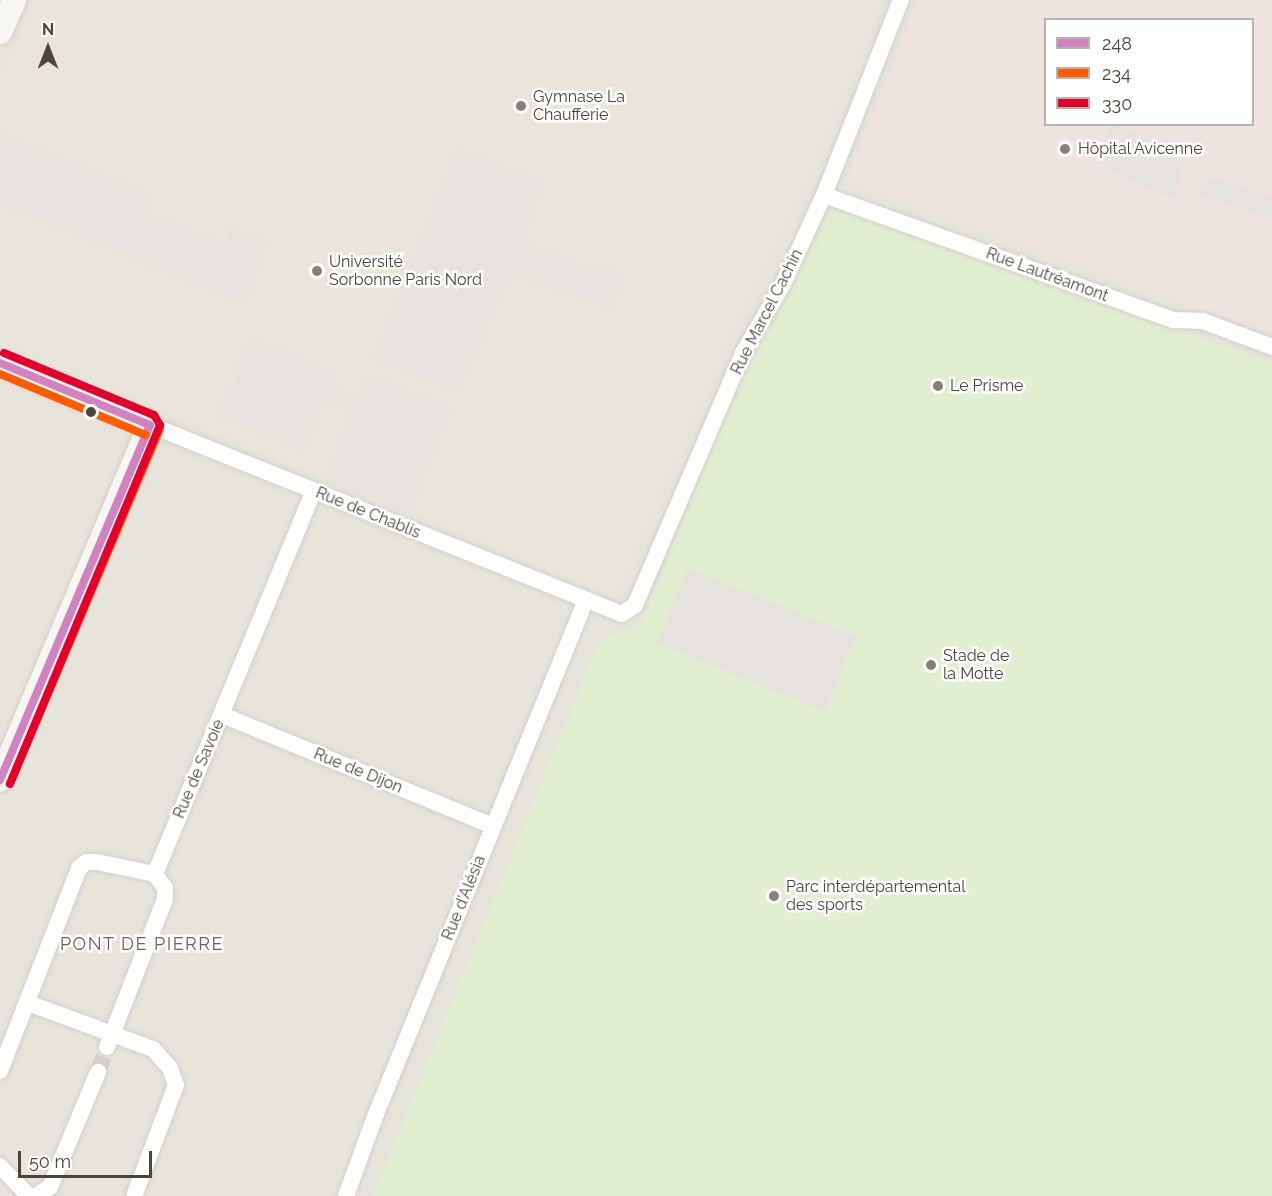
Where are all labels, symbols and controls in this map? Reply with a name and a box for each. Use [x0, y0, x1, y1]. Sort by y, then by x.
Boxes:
north arrow [18, 18, 78, 78]
legend [1044, 18, 1254, 126]
text: N [42, 20, 54, 39]
text: 248 [1102, 33, 1132, 54]
text: 234 [1102, 63, 1131, 84]
place label: Gymnase La Chaufferie [533, 87, 625, 125]
text: 330 [1102, 93, 1132, 114]
marker: Gymnase La Chaufferie [514, 99, 528, 113]
place label: Hôpital Avicenne [1078, 139, 1204, 159]
marker: Hôpital Avicenne [1056, 140, 1074, 158]
street label: Rue Lautréamont [983, 244, 1111, 306]
street label: Rue Marcel Cachin [727, 246, 807, 378]
place label: Université Sorbonne Paris Nord [329, 252, 482, 290]
marker: Université Sorbonne Paris Nord [310, 264, 324, 278]
place label: Le Prisme [950, 376, 1024, 396]
marker: Le Prisme [931, 379, 945, 393]
unlabelled marker [85, 406, 97, 418]
street label: Rue de Chablis [313, 483, 423, 543]
place label: Stade de la Motte [943, 646, 1009, 684]
marker: Stade de la Motte [924, 658, 938, 672]
street label: Rue de Savoie [170, 717, 228, 821]
street label: Rue de Dijon [311, 744, 405, 798]
street label: Rue d'Alésia [438, 853, 490, 943]
place label: Parc interdépartemental des sports [786, 877, 965, 915]
marker: Parc interdépartemental des sports [767, 889, 781, 903]
district label: PONT DE PIERRE [60, 933, 224, 955]
scale bar [21, 1139, 154, 1177]
text: 50 m [29, 1151, 71, 1172]

